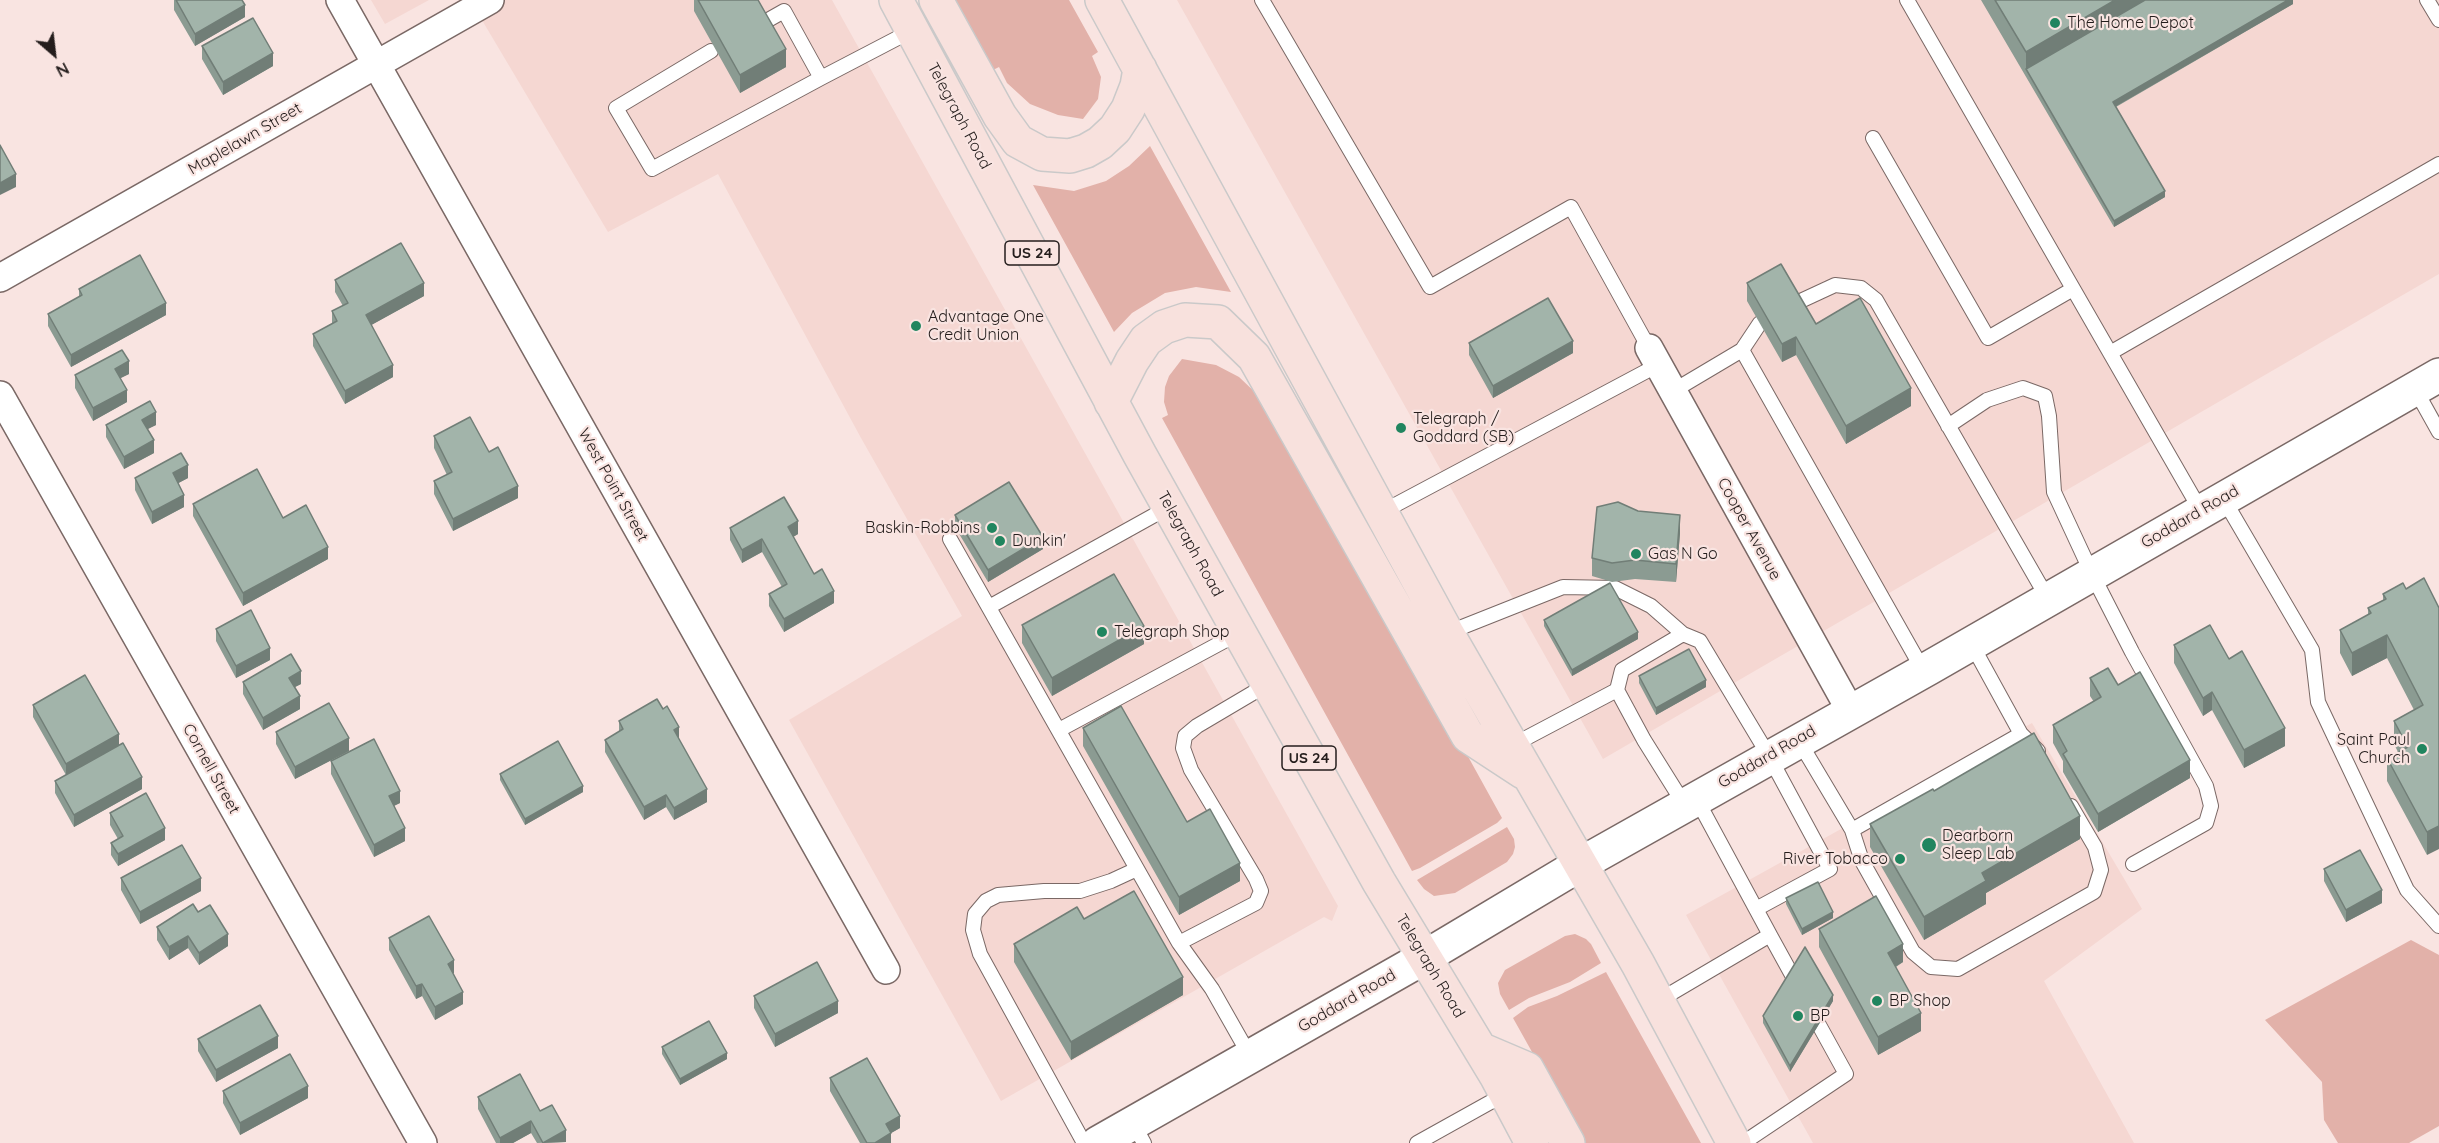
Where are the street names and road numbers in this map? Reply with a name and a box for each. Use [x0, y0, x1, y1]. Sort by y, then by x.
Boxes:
street label: Telegraph Road [923, 60, 995, 172]
street label: Maplelawn Street [185, 99, 305, 179]
road number: US 24 [1005, 241, 1059, 265]
street label: West Point Street [574, 425, 652, 545]
street label: Cooper Avenue [1713, 475, 1785, 583]
street label: Goddard Road [2138, 481, 2242, 553]
street label: Telegraph Road [1153, 488, 1227, 600]
street label: Cornell Street [178, 721, 244, 817]
street label: Goddard Road [1715, 721, 1819, 793]
road number: US 24 [1282, 746, 1336, 770]
street label: Telegraph Road [1391, 911, 1469, 1021]
street label: Goddard Road [1295, 965, 1399, 1037]

